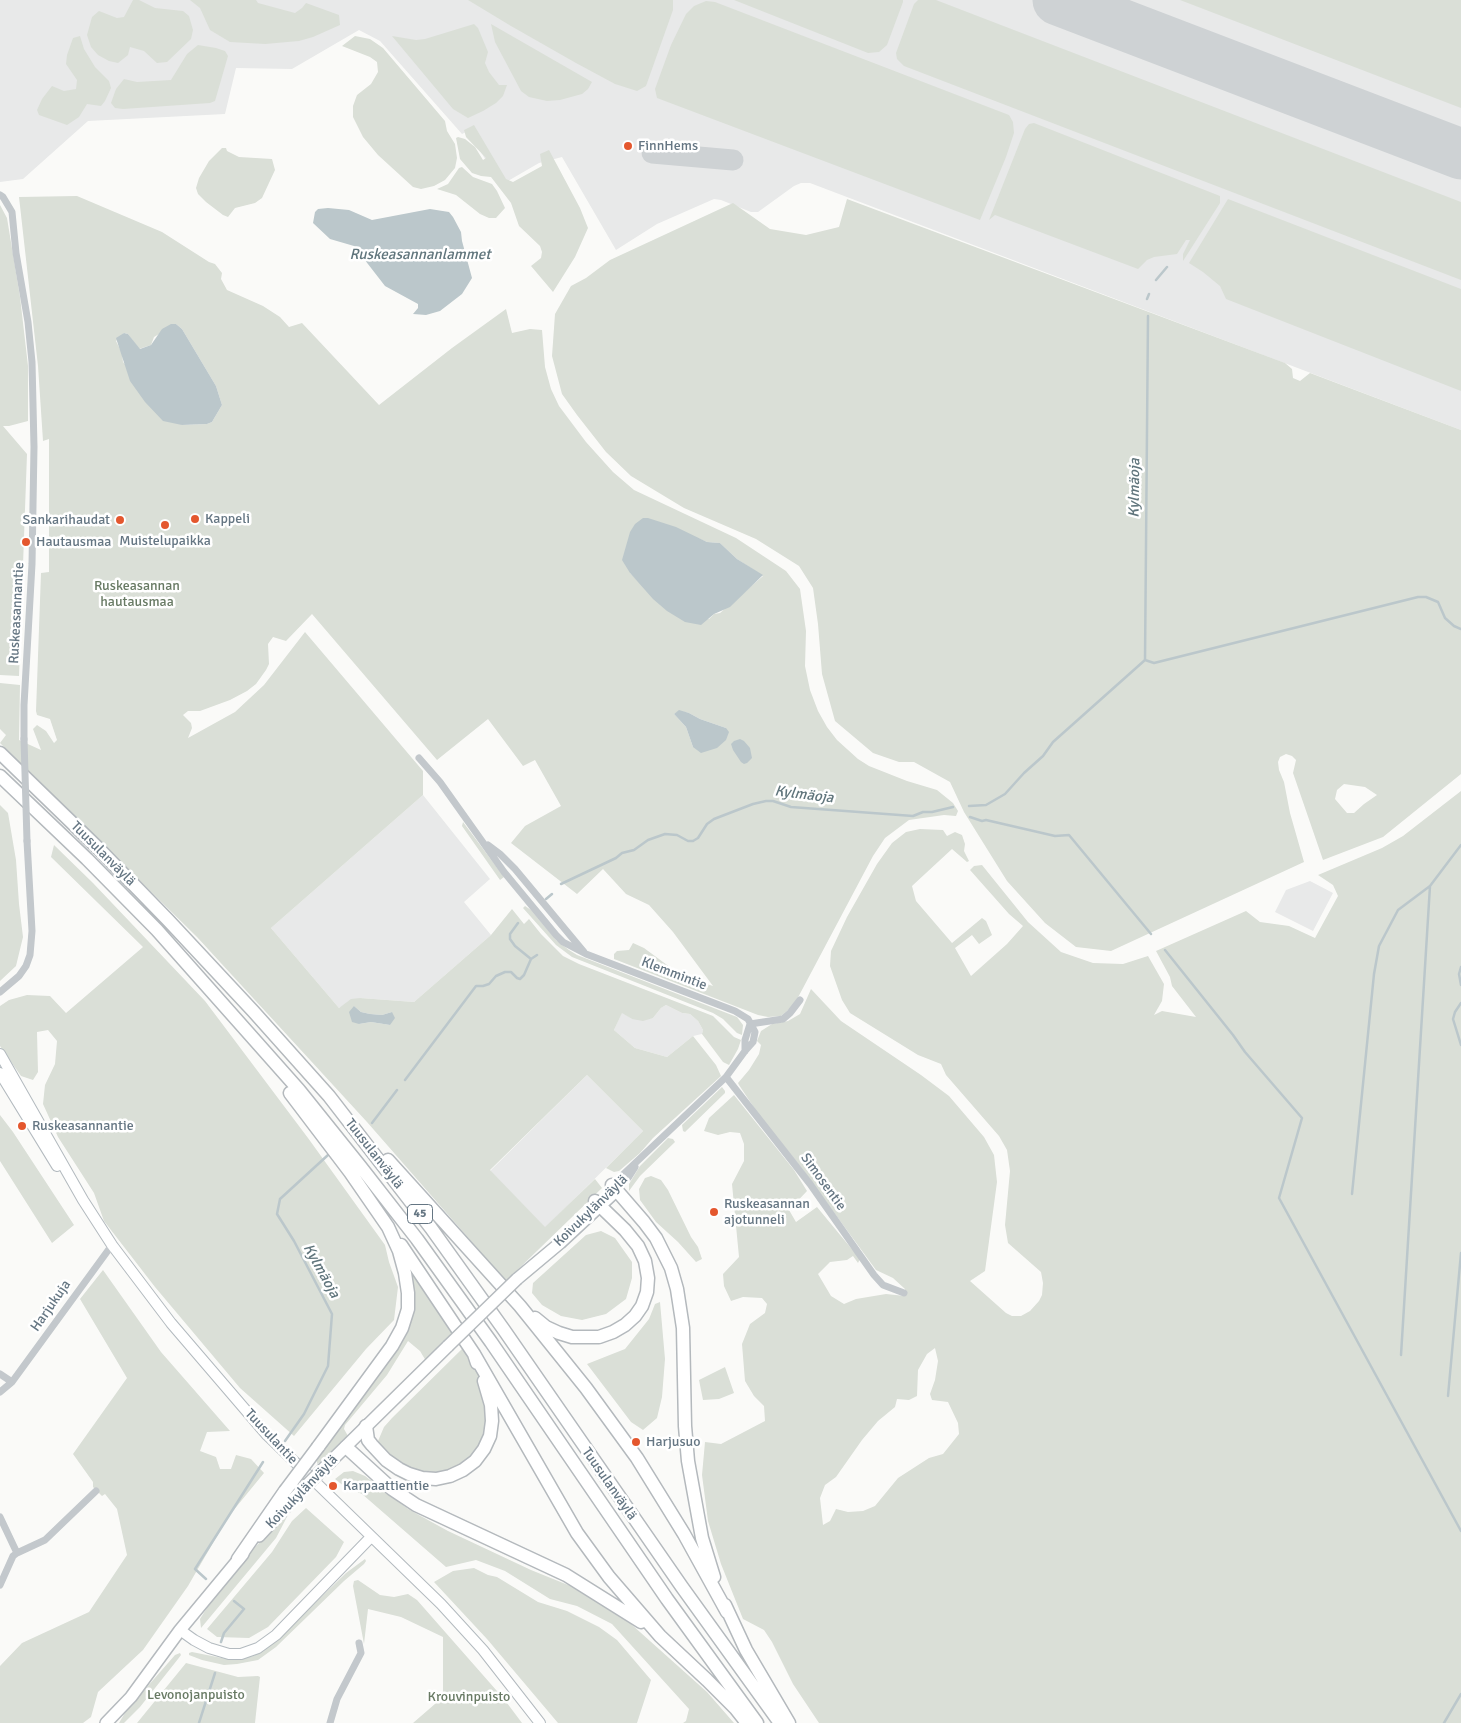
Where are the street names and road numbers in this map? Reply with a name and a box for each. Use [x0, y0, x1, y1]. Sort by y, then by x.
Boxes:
street label: Ruskeasannantie [6, 562, 28, 664]
street label: Tuusulanväylä [67, 818, 139, 890]
street label: Klemmintie [639, 954, 709, 994]
street label: Tuusulanväylä [341, 1116, 407, 1192]
street label: Simosentie [797, 1150, 849, 1214]
street label: Koivukylänväylä [551, 1171, 631, 1251]
road number: 45 [408, 1204, 432, 1224]
street label: Harjukuja [27, 1277, 75, 1335]
street label: Tuusulantie [241, 1406, 301, 1468]
street label: Tuusulanväylä [578, 1445, 640, 1523]
street label: Koivukylänväylä [262, 1452, 342, 1532]

